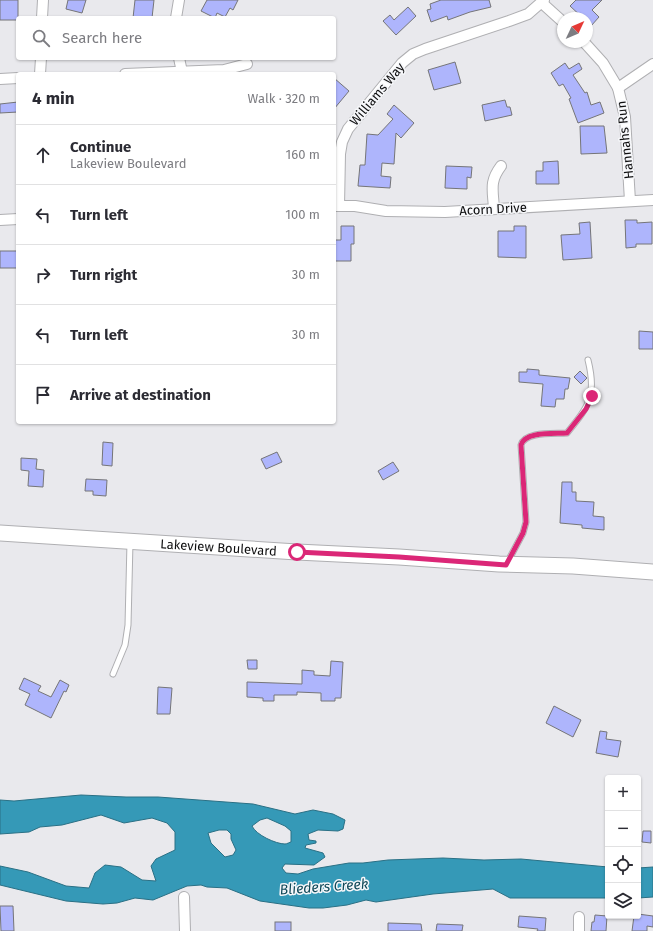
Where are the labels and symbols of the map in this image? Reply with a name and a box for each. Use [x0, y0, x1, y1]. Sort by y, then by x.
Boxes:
north arrow [557, 12, 593, 48]
street label: Williams Way [346, 59, 408, 128]
street label: Hannahs Run [613, 100, 637, 180]
street label: Acorn Drive [459, 200, 527, 218]
route end [583, 387, 601, 405]
street label: Lakeview Boulevard [160, 536, 277, 558]
route start [288, 543, 306, 561]
water label: Blieders Creek [279, 875, 369, 899]

